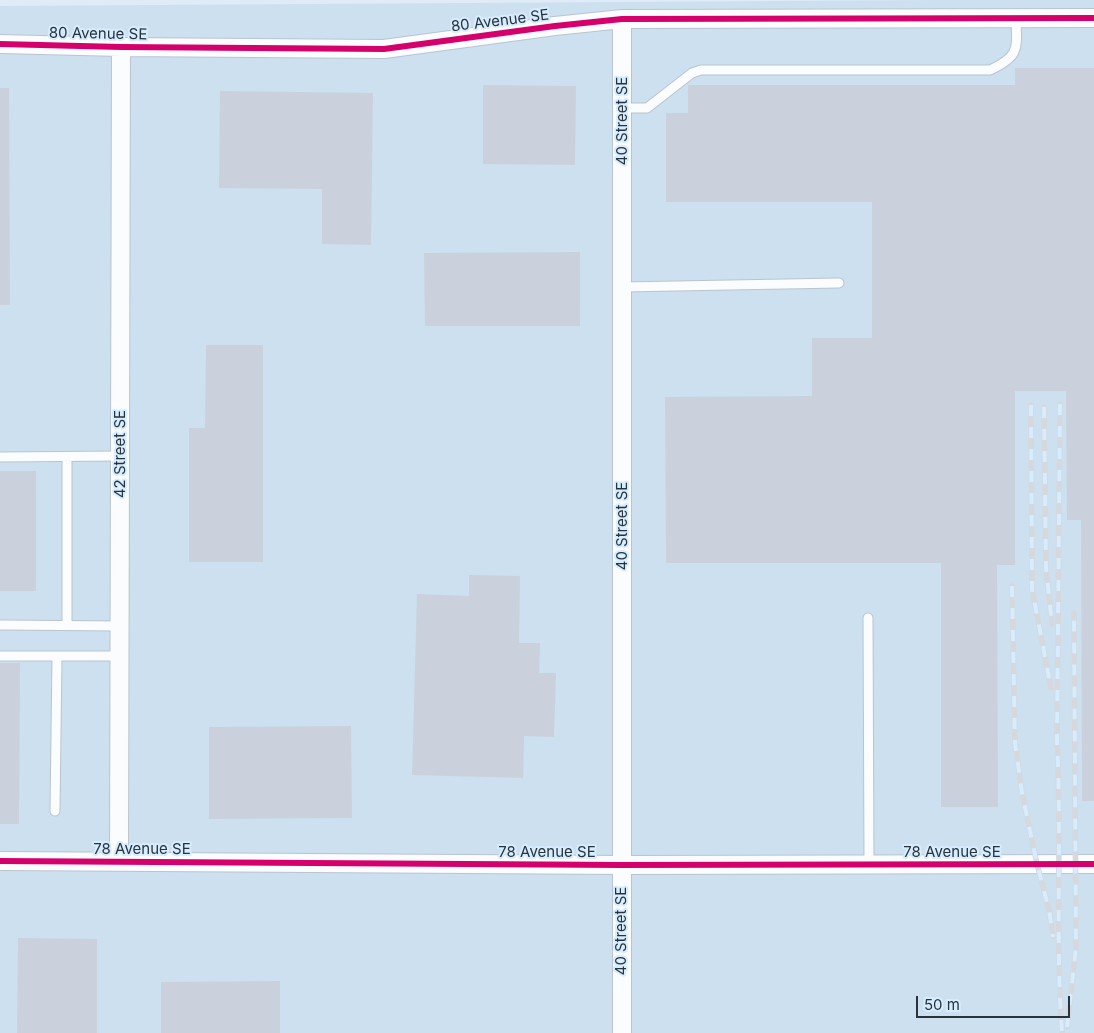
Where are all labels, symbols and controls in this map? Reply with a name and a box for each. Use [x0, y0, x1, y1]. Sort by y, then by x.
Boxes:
street label: 80 Avenue SE [450, 6, 550, 36]
street label: 80 Avenue SE [49, 24, 147, 44]
street label: 40 Street SE [613, 77, 631, 165]
street label: 42 Street SE [111, 410, 129, 498]
street label: 40 Street SE [613, 482, 631, 570]
street label: 78 Avenue SE [93, 840, 191, 858]
street label: 78 Avenue SE [498, 843, 596, 861]
street label: 78 Avenue SE [903, 843, 1001, 861]
street label: 40 Street SE [612, 887, 630, 975]
scale bar [919, 986, 1073, 1018]
text: 50 m [924, 995, 960, 1014]

